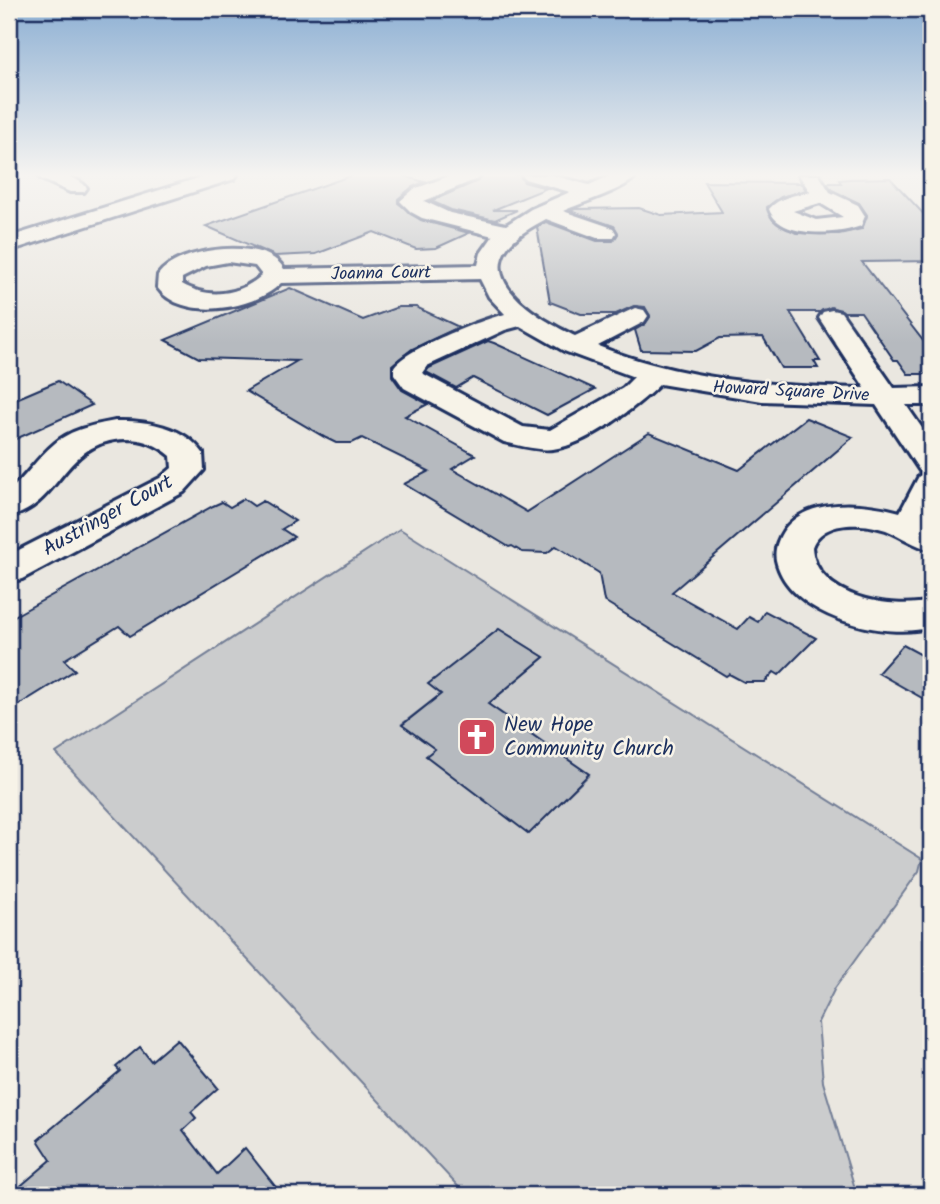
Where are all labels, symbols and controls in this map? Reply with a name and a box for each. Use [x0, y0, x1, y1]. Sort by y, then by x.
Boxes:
street label: Joanna Court [331, 259, 432, 289]
street label: Howard Square Drive [712, 373, 870, 411]
street label: Austringer Court [37, 466, 180, 566]
place label: New Hope Community Church [504, 709, 674, 766]
church icon: New Hope Community Church [456, 716, 498, 758]

